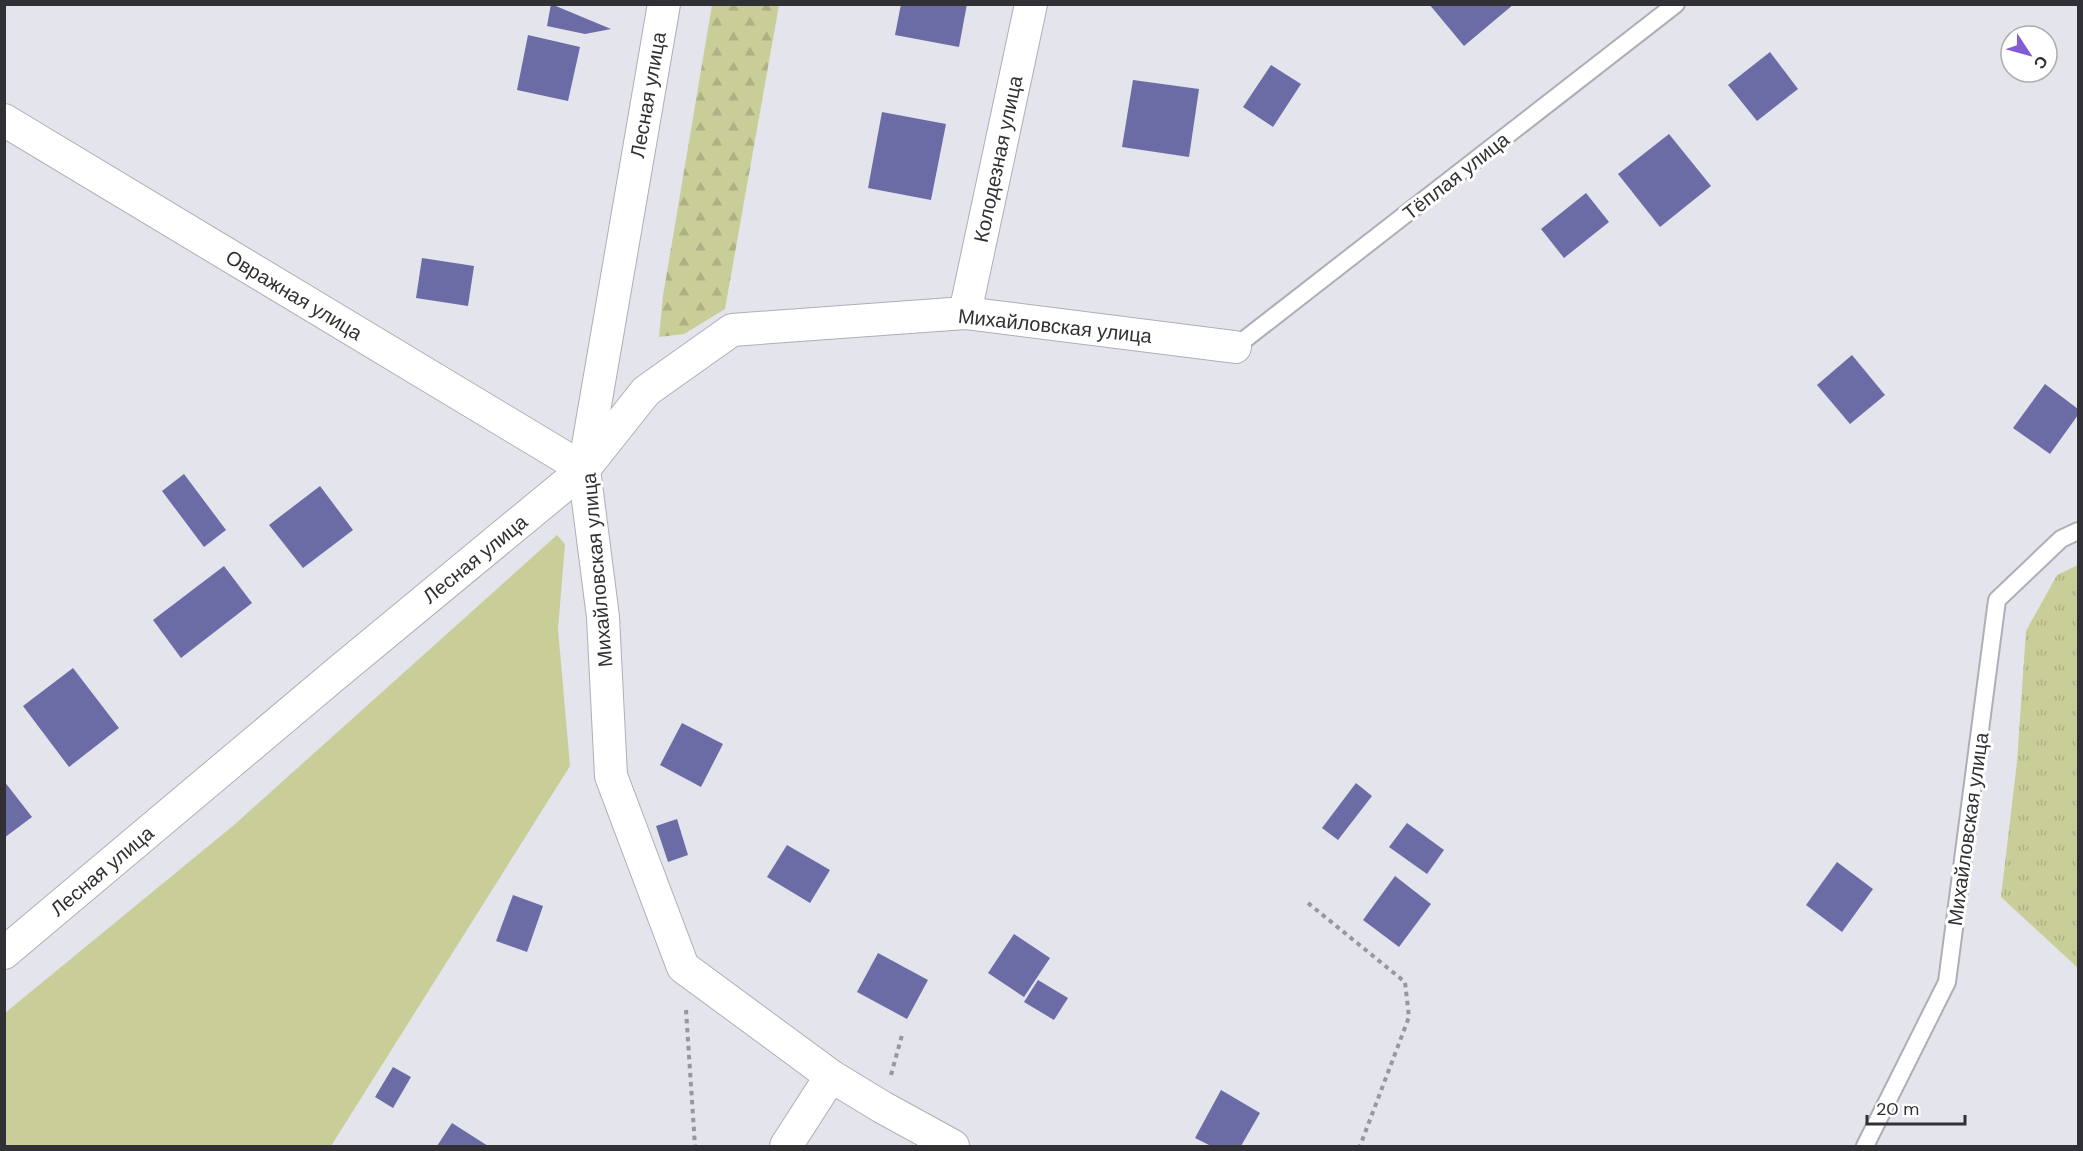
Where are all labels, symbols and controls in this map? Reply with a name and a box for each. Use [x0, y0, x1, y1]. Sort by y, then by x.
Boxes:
north arrow [1999, 24, 2059, 84]
street label: Лесная улица [624, 29, 672, 160]
text: С [2029, 52, 2053, 74]
street label: Колодезная улица [968, 72, 1029, 245]
street label: Тёплая улица [1398, 126, 1515, 226]
street label: Овражная улица [221, 244, 368, 347]
street label: Михайловская улица [957, 303, 1154, 349]
street label: Михайловская улица [575, 471, 618, 668]
street label: Лесная улица [417, 508, 533, 609]
street label: Михайловская улица [1942, 730, 1995, 927]
street label: Лесная улица [45, 819, 160, 922]
scale bar [1867, 1088, 1964, 1126]
text: 20 m [1876, 1097, 1919, 1121]

